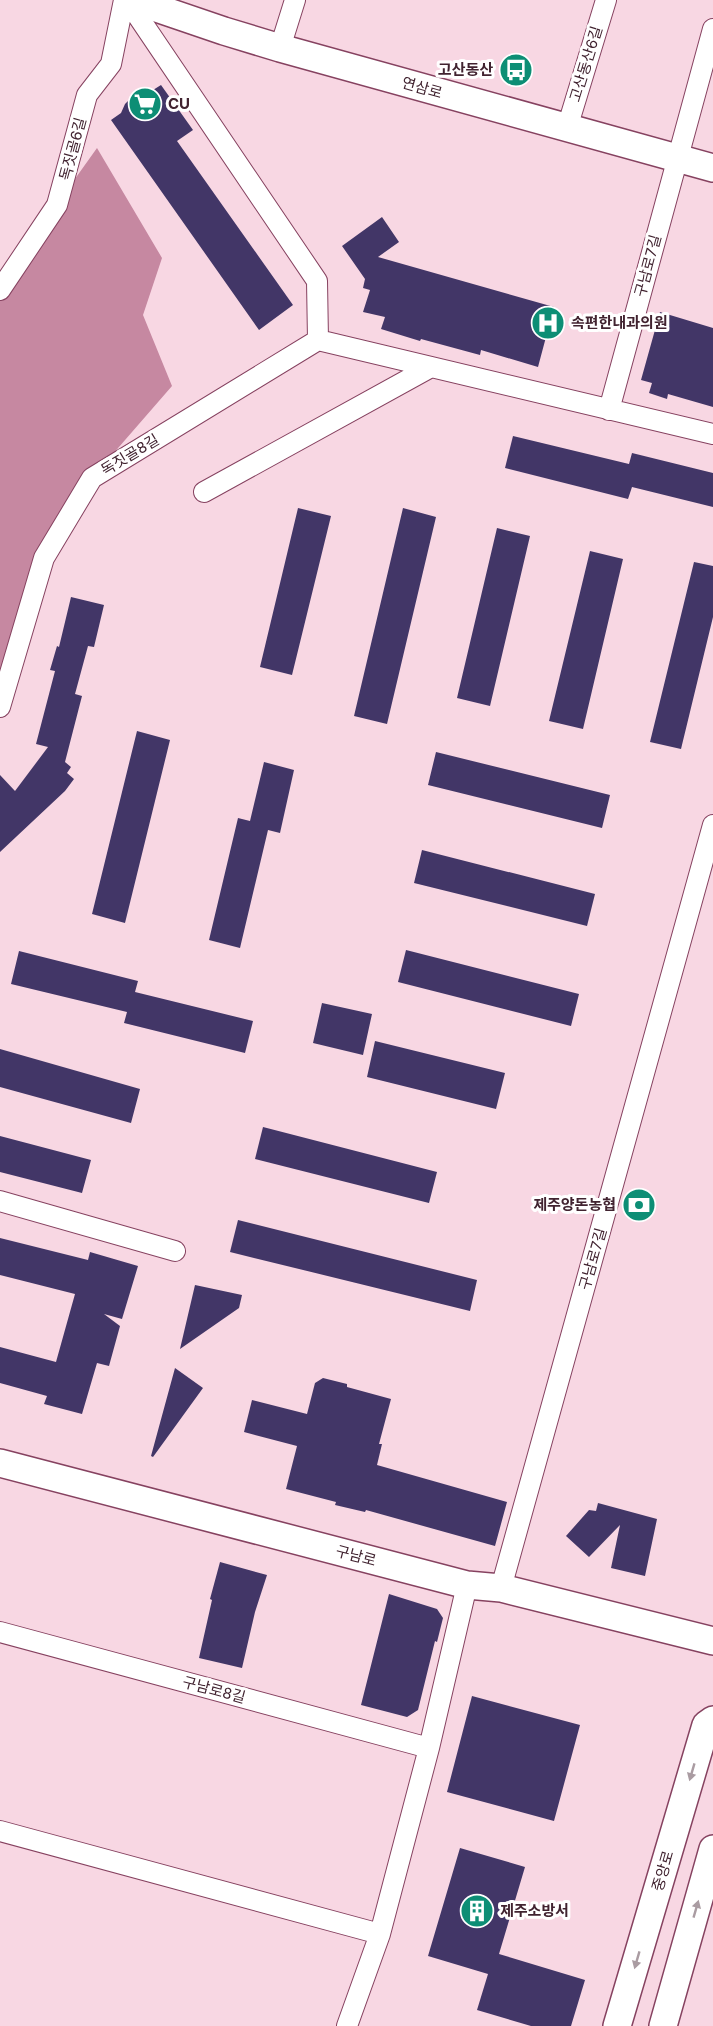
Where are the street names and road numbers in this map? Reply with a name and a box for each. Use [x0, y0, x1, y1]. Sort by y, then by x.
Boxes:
street label: 고산동산6길 [565, 24, 606, 104]
street label: 연삼로 [400, 73, 445, 102]
street label: 독짓골6길 [55, 115, 90, 182]
street label: 구남로7길 [630, 233, 665, 299]
street label: 독짓골8길 [97, 430, 162, 479]
street label: 구남로7길 [575, 1226, 610, 1292]
street label: 구남로 [334, 1541, 379, 1570]
street label: 구남로8길 [181, 1672, 248, 1707]
street label: 중앙로 [648, 1848, 677, 1893]

